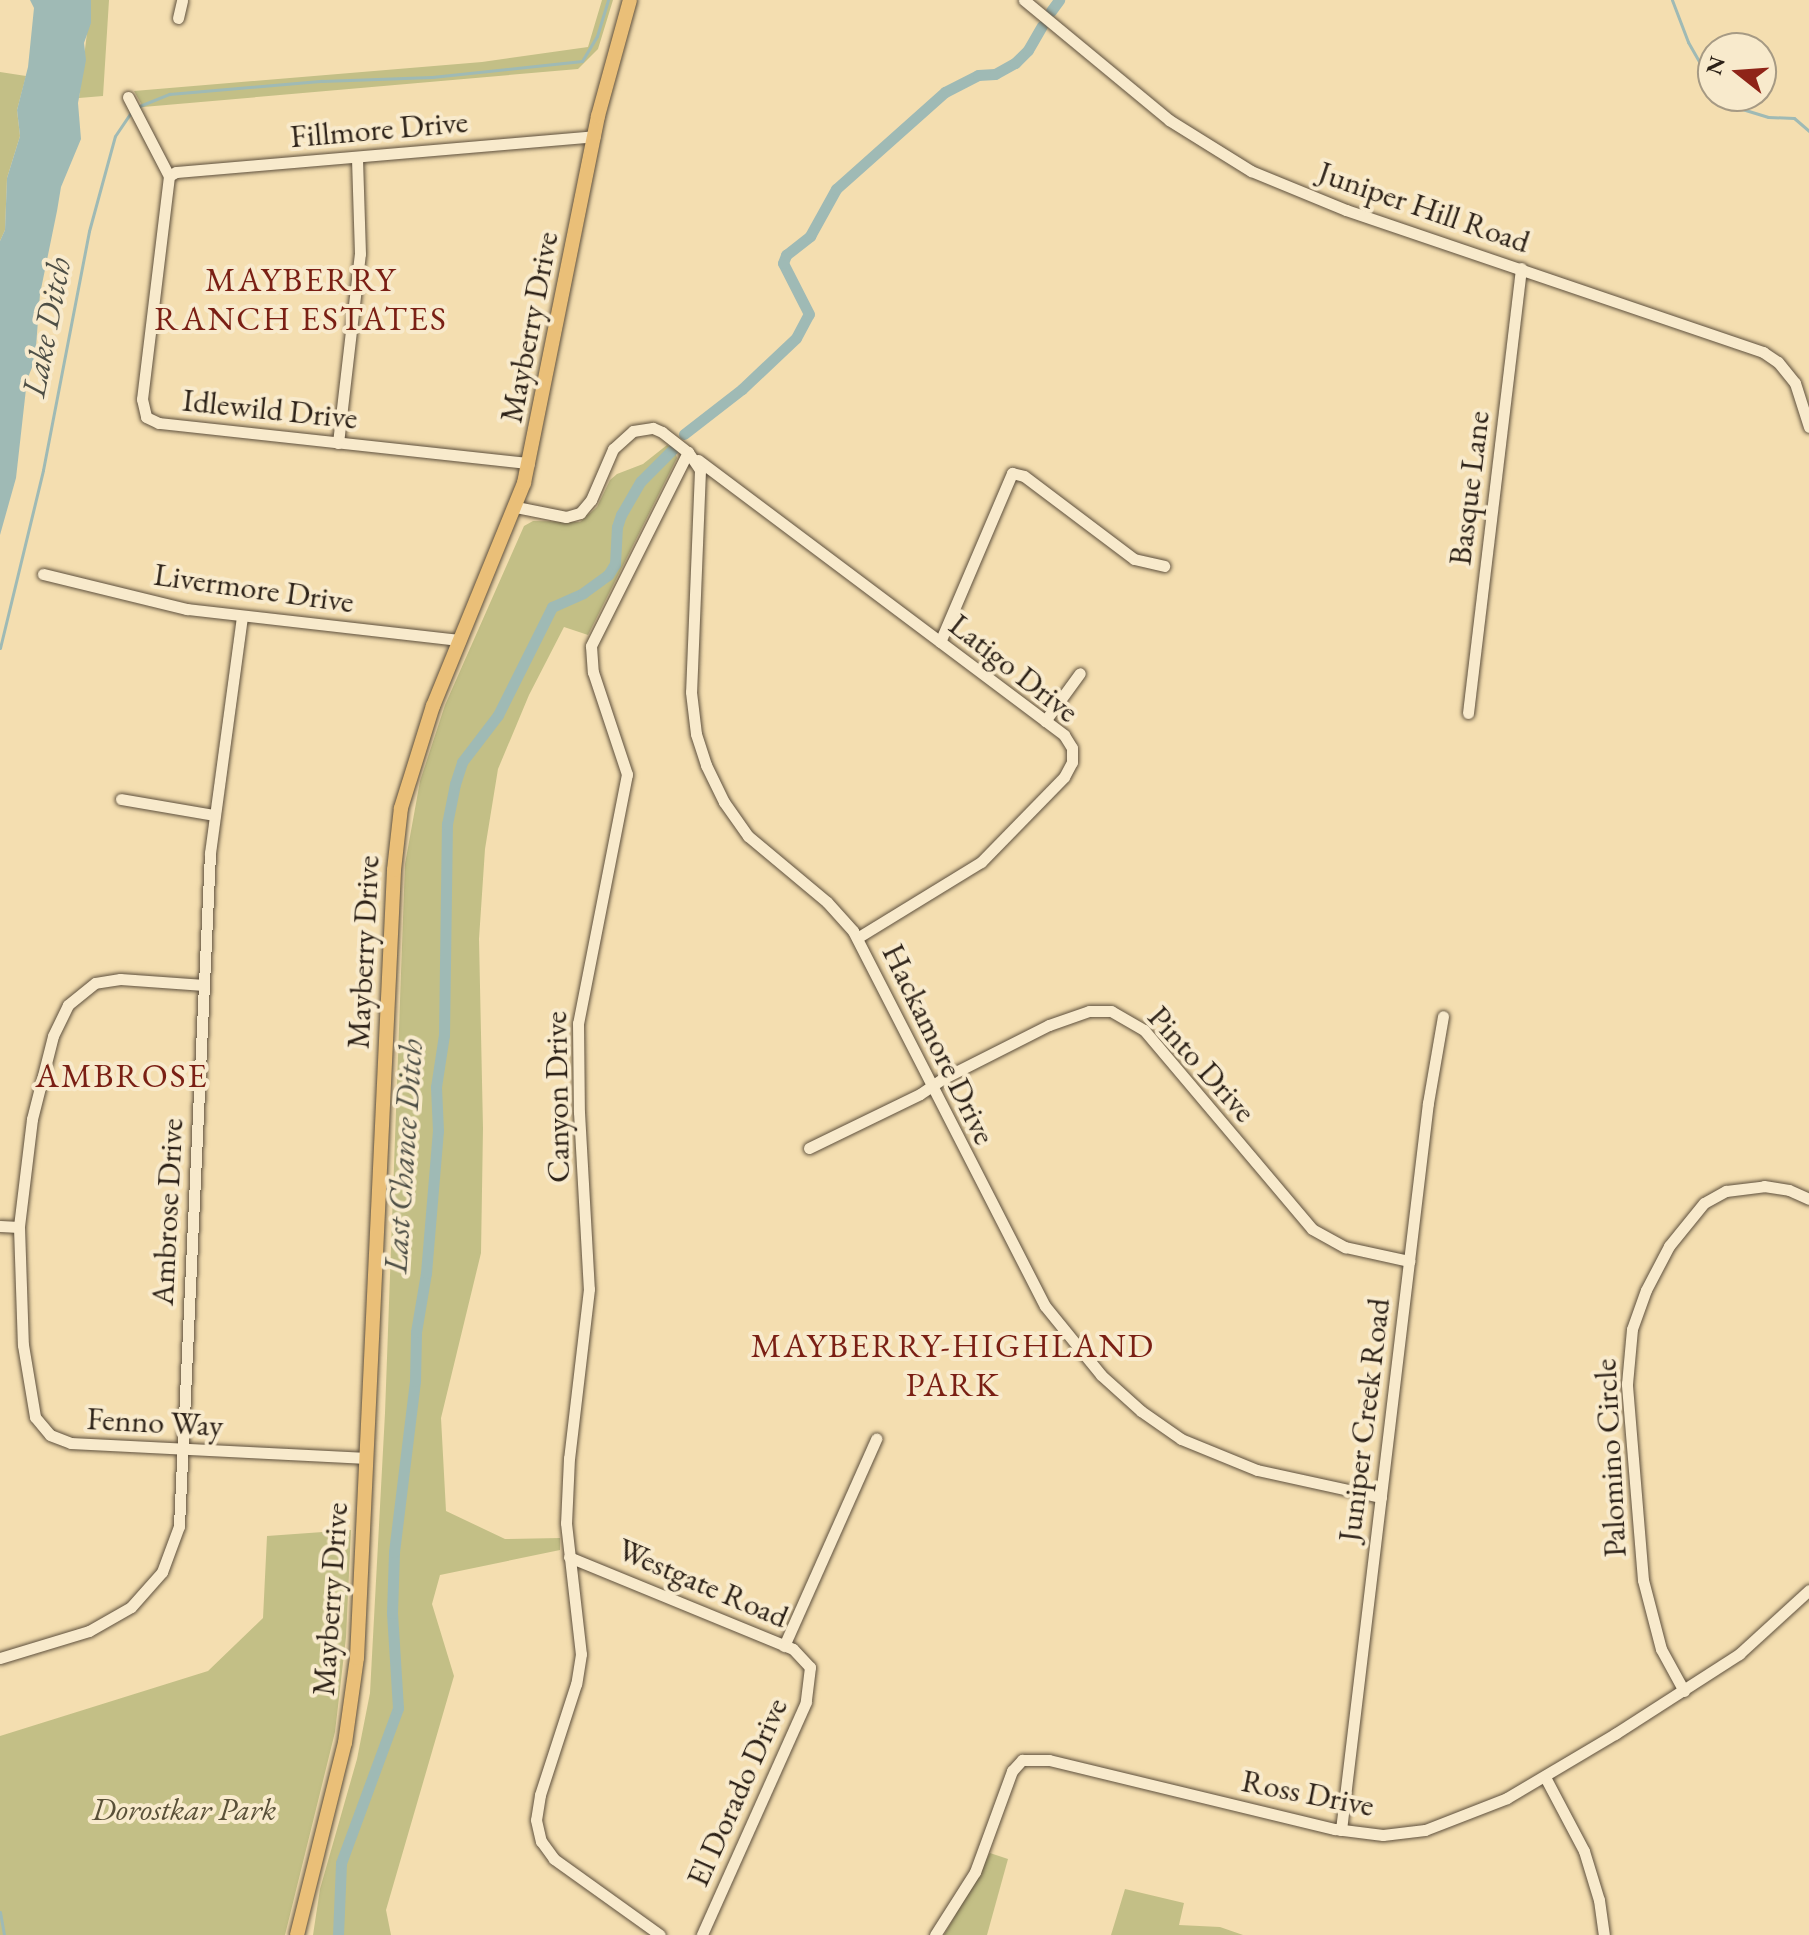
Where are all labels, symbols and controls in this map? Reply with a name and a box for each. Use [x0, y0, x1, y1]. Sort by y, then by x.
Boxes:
north arrow [1697, 32, 1777, 112]
text: N [1699, 53, 1732, 78]
street label: Fillmore Drive [289, 102, 469, 156]
street label: Juniper Hill Road [1313, 153, 1535, 261]
street label: Mayberry Drive [492, 228, 566, 426]
water label: Lake Ditch [12, 254, 80, 400]
district label: MAYBERRY RANCH ESTATES [154, 259, 448, 338]
street label: Idlewild Drive [181, 381, 359, 437]
street label: Basque Lane [1440, 409, 1498, 567]
street label: Livermore Drive [152, 555, 356, 621]
street label: Latigo Drive [942, 606, 1086, 730]
street label: Mayberry Drive [339, 854, 387, 1050]
street label: Hackamore Drive [874, 938, 1004, 1150]
street label: Pinto Drive [1140, 998, 1264, 1130]
street label: Canyon Drive [536, 1011, 578, 1183]
water label: Last Chance Ditch [374, 1037, 432, 1275]
district label: AMBROSE [35, 1056, 209, 1096]
street label: Ambrose Drive [143, 1117, 191, 1307]
street label: Juniper Creek Road [1330, 1296, 1398, 1544]
district label: MAYBERRY-HIGHLAND PARK [751, 1325, 1155, 1404]
street label: Palomino Circle [1586, 1358, 1634, 1558]
street label: Fenno Way [86, 1399, 224, 1445]
street label: Mayberry Drive [304, 1501, 356, 1697]
street label: Westgate Road [612, 1530, 794, 1636]
street label: El Dorado Drive [678, 1692, 796, 1892]
street label: Ross Drive [1239, 1761, 1377, 1825]
park label: Dorostkar Park [92, 1790, 276, 1828]

